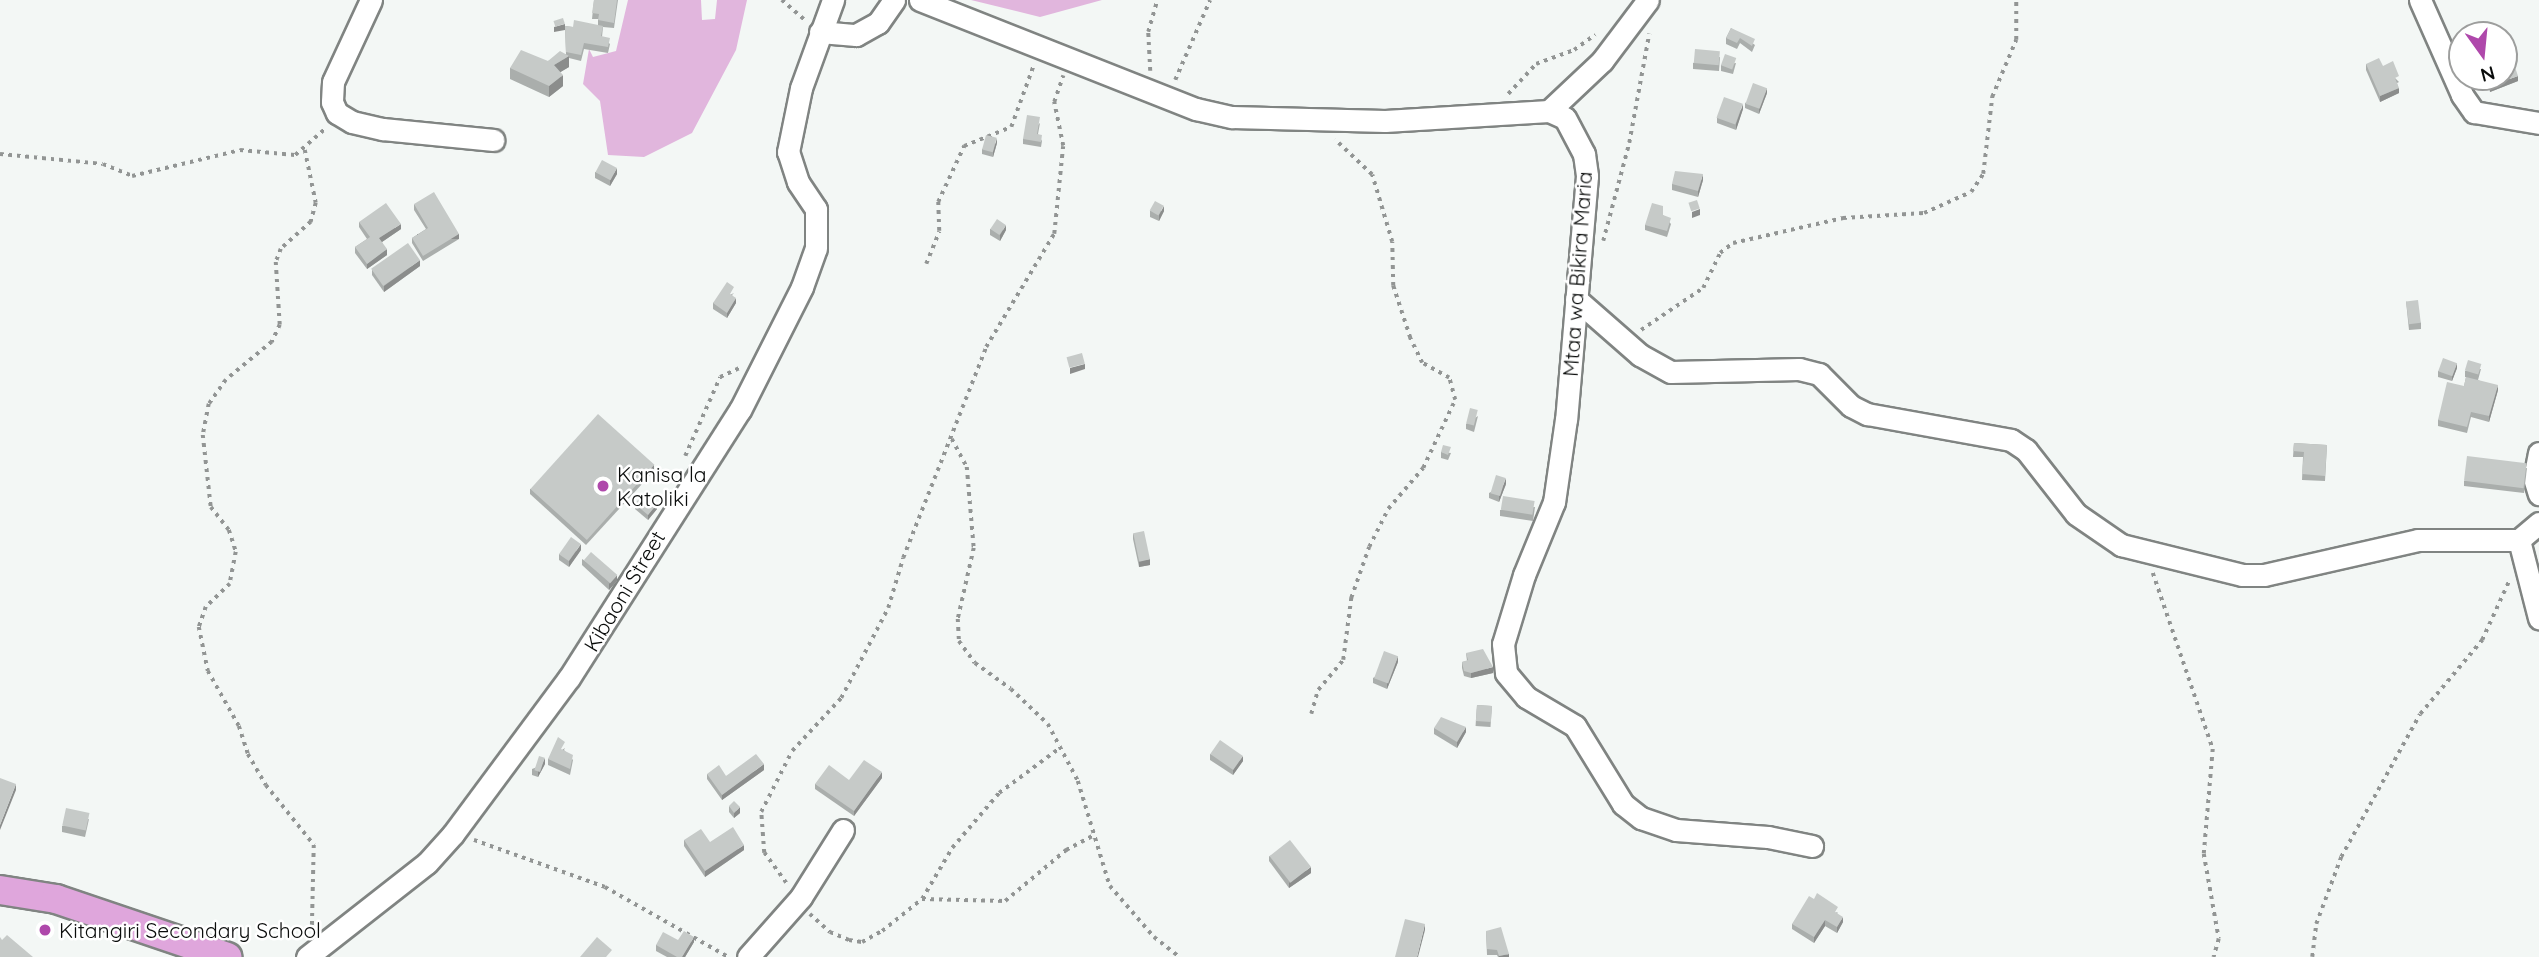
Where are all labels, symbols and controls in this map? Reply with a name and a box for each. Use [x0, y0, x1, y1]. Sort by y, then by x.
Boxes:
north arrow [2448, 21, 2518, 91]
text: N [2478, 61, 2498, 88]
street label: Mtaa wa Bikira Maria [1557, 170, 1597, 378]
place label: Kanisa la Katoliki [617, 461, 707, 511]
marker: Kanisa la Katoliki [595, 478, 611, 494]
street label: Kibaoni Street [578, 526, 670, 656]
place label: Kitangiri Secondary School [59, 917, 321, 943]
marker: Kitangiri Secondary School [37, 922, 53, 938]

